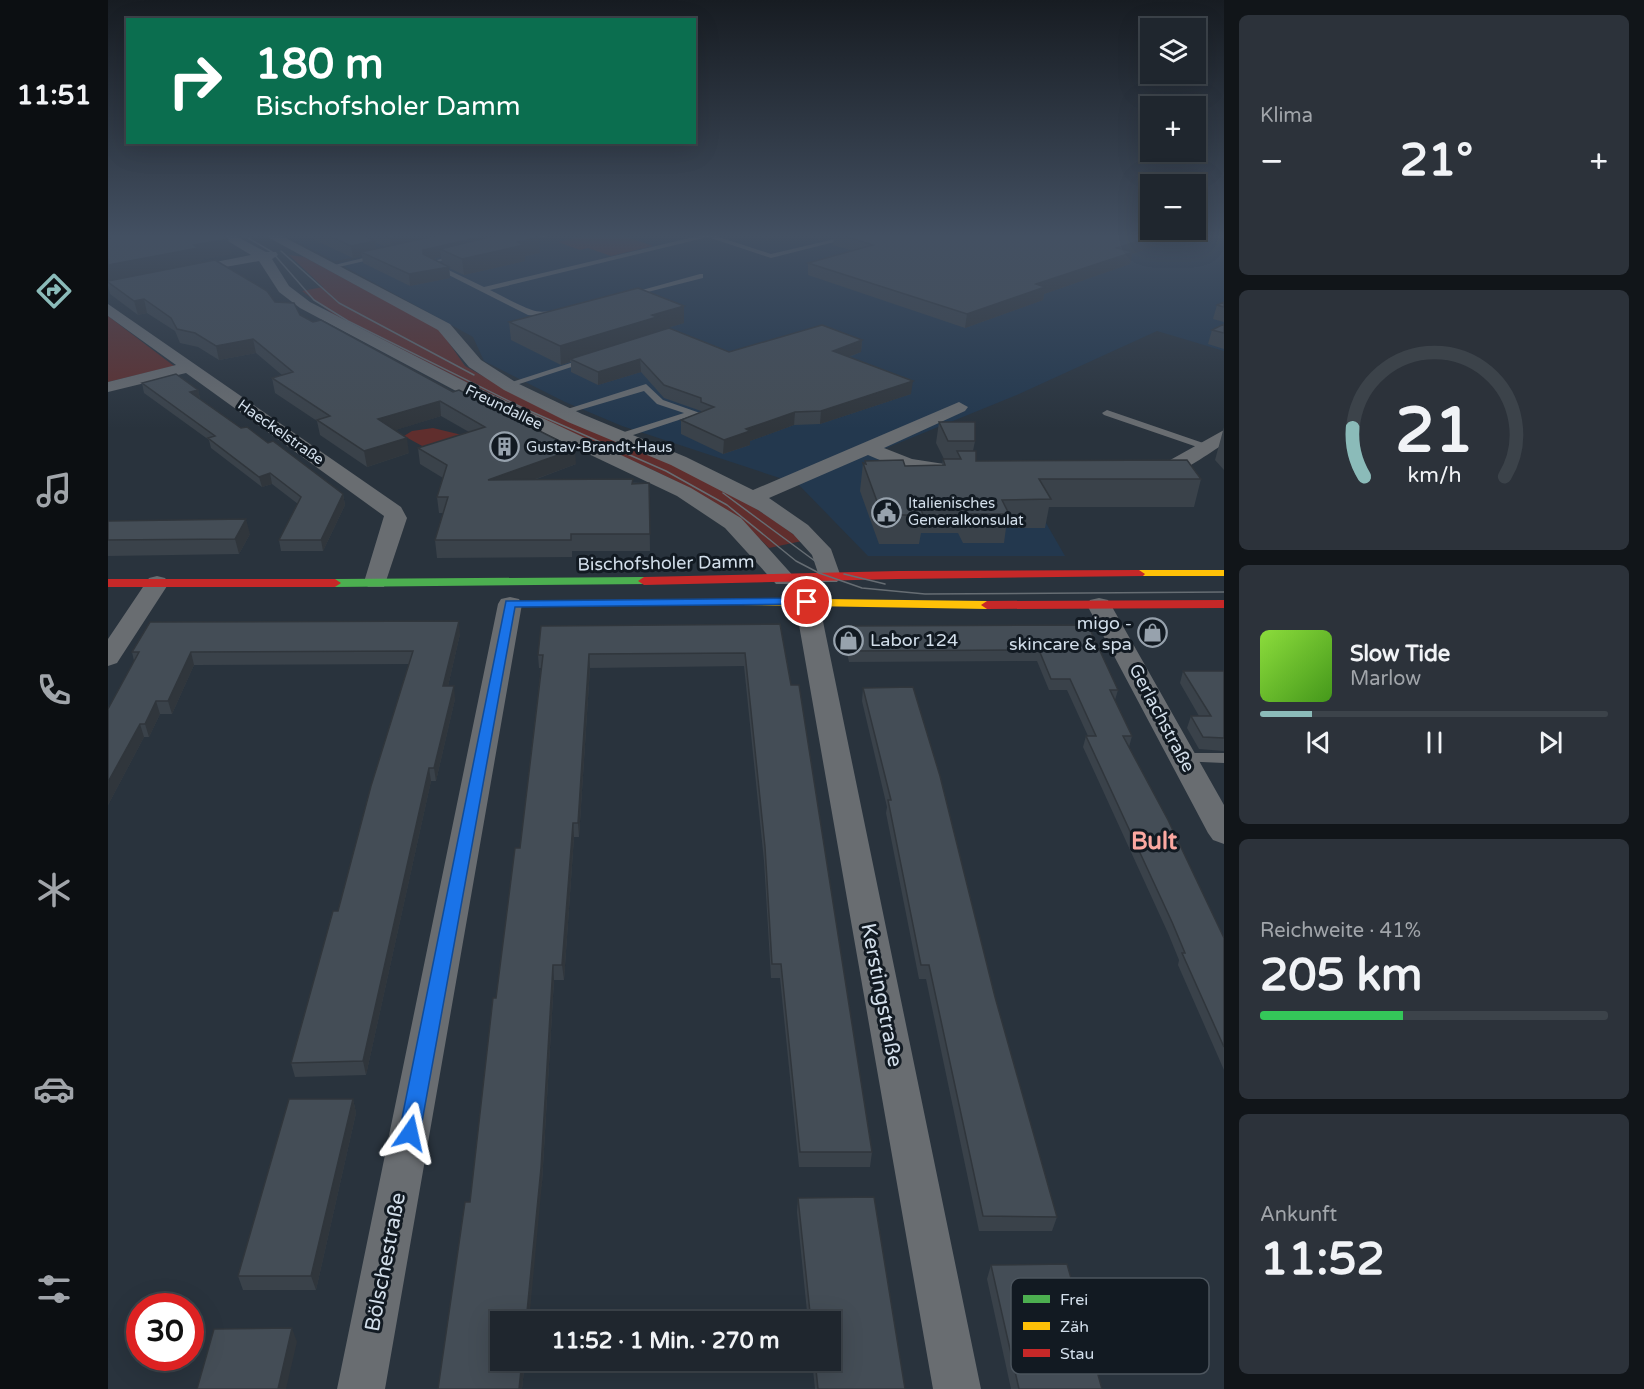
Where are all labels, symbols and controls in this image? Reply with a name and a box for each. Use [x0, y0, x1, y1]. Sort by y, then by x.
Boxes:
map controls [1140, 18, 1206, 240]
button: layers [1140, 18, 1206, 84]
text: 180 m [255, 39, 384, 90]
icon: right [156, 42, 234, 120]
text: 11:51 [17, 79, 91, 112]
text: Bischofsholer Damm [255, 90, 521, 123]
button: + [1140, 96, 1206, 162]
text: Klima [1260, 104, 1313, 128]
text: 21° [1400, 134, 1473, 188]
text: − [1260, 142, 1284, 181]
text: + [1589, 142, 1608, 181]
button: − [1140, 174, 1206, 240]
icon: directions [33, 270, 75, 312]
street label: Freundallee [463, 381, 545, 433]
text: 21 [1395, 394, 1473, 469]
street label: Haeckelstraße [234, 396, 328, 468]
building icon: Gustav-Brandt-Haus [489, 431, 521, 463]
place label: Gustav-Brandt-Haus [526, 438, 673, 456]
text: km/h [1407, 462, 1461, 488]
icon: music [33, 469, 75, 511]
place label: Italienisches Generalkonsulat [908, 494, 1024, 529]
public building icon: Italienisches Generalkonsulat [871, 496, 903, 528]
street label: Bischofsholer Damm [577, 550, 755, 576]
pin [781, 576, 832, 627]
icon: arrive [790, 585, 823, 618]
place label: migo - skincare & spa [1009, 612, 1132, 655]
shop icon: migo - skincare & spa [1137, 617, 1169, 649]
shop icon: Labor 124 [833, 624, 865, 656]
place label: Labor 124 [870, 629, 958, 651]
text: Slow Tide [1350, 641, 1450, 667]
street label: Gerlachstraße [1124, 660, 1200, 776]
text: Marlow [1350, 667, 1421, 691]
icon: phone [33, 669, 75, 711]
icon: previous [1302, 726, 1335, 759]
icon: pause [1418, 726, 1451, 759]
icon: next [1534, 726, 1567, 759]
district label: Bult [1131, 827, 1178, 856]
icon: climate [33, 869, 75, 911]
text: Reichweite · 41% [1260, 919, 1421, 943]
street label: Kerstingstraße [855, 921, 908, 1069]
text: 205 km [1260, 949, 1422, 1003]
icon: car [33, 1068, 75, 1110]
position arrow [378, 1101, 442, 1165]
street label: Bölschestraße [360, 1190, 411, 1334]
text: Ankunft [1260, 1203, 1337, 1227]
text: 11:52 [1260, 1233, 1385, 1287]
icon: filters [33, 1268, 75, 1310]
legend [1011, 1278, 1209, 1374]
text: Frei [1060, 1290, 1088, 1310]
speed limit sign: 30 [126, 1293, 204, 1371]
text: Zäh [1060, 1317, 1089, 1337]
text: 11:52 · 1 Min. · 270 m [552, 1328, 779, 1354]
text: Stau [1060, 1344, 1094, 1364]

